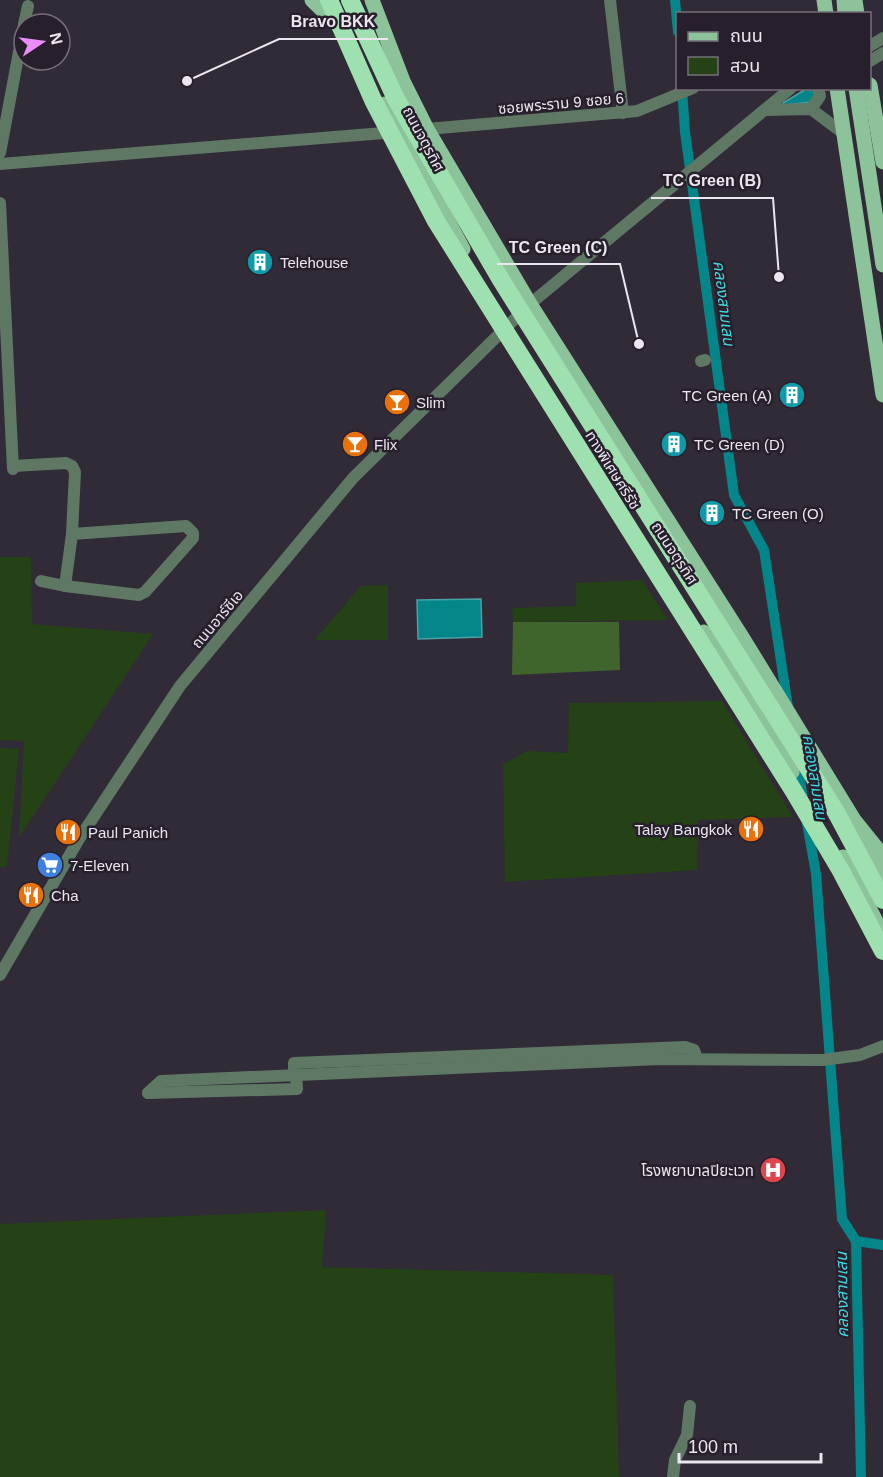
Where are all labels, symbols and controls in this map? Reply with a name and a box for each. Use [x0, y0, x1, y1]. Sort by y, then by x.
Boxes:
callout: Bravo BKK [279, 5, 388, 39]
north arrow [12, 12, 72, 72]
legend [676, 12, 871, 90]
text: Bravo BKK [291, 13, 376, 30]
text: ถนน [730, 26, 763, 46]
text: N [47, 31, 66, 46]
text: สวน [730, 56, 760, 76]
street label: ซอยพระราม 9 ซอย 6 [497, 89, 625, 117]
street label: ถนนจตุรทิศ [399, 104, 448, 175]
callout: TC Green (B) [651, 164, 773, 198]
text: TC Green (B) [663, 172, 761, 189]
callout: TC Green (C) [497, 230, 620, 264]
text: TC Green (C) [509, 239, 607, 256]
building icon: Telehouse [245, 247, 275, 277]
place label: Telehouse [280, 254, 348, 271]
water label: คลองสามเสน [710, 259, 738, 348]
building icon: TC Green (A) [777, 380, 807, 410]
bar icon: Slim [382, 387, 412, 417]
place label: TC Green (A) [682, 387, 772, 404]
place label: Slim [416, 394, 445, 411]
street label: ทางพิเศษศรีรัช [582, 428, 644, 512]
bar icon: Flix [340, 429, 370, 459]
building icon: TC Green (D) [659, 429, 689, 459]
place label: Flix [374, 436, 398, 453]
place label: TC Green (D) [694, 436, 785, 453]
building icon: TC Green (O) [697, 498, 727, 528]
place label: TC Green (O) [732, 505, 824, 522]
street label: ถนนจตุรทิศ [648, 519, 701, 588]
street label: ถนนอาร์ซีเอ [188, 586, 246, 652]
water label: คลองสามเสน [800, 733, 830, 822]
restaurant icon: Talay Bangkok [736, 814, 766, 844]
restaurant icon: Paul Panich [53, 817, 83, 847]
place label: Talay Bangkok [634, 821, 732, 838]
place label: Paul Panich [88, 824, 168, 841]
supermarket icon: 7-Eleven [35, 850, 65, 880]
place label: 7-Eleven [70, 857, 129, 874]
restaurant icon: Cha [16, 880, 46, 910]
place label: Cha [51, 887, 79, 904]
hospital icon: โรงพยาบาลปิยะเวท [758, 1155, 788, 1185]
place label: โรงพยาบาลปิยะเวท [641, 1162, 754, 1179]
water label: คลองสามเสน [833, 1251, 851, 1338]
scale bar [679, 1426, 822, 1464]
text: 100 m [688, 1437, 738, 1457]

